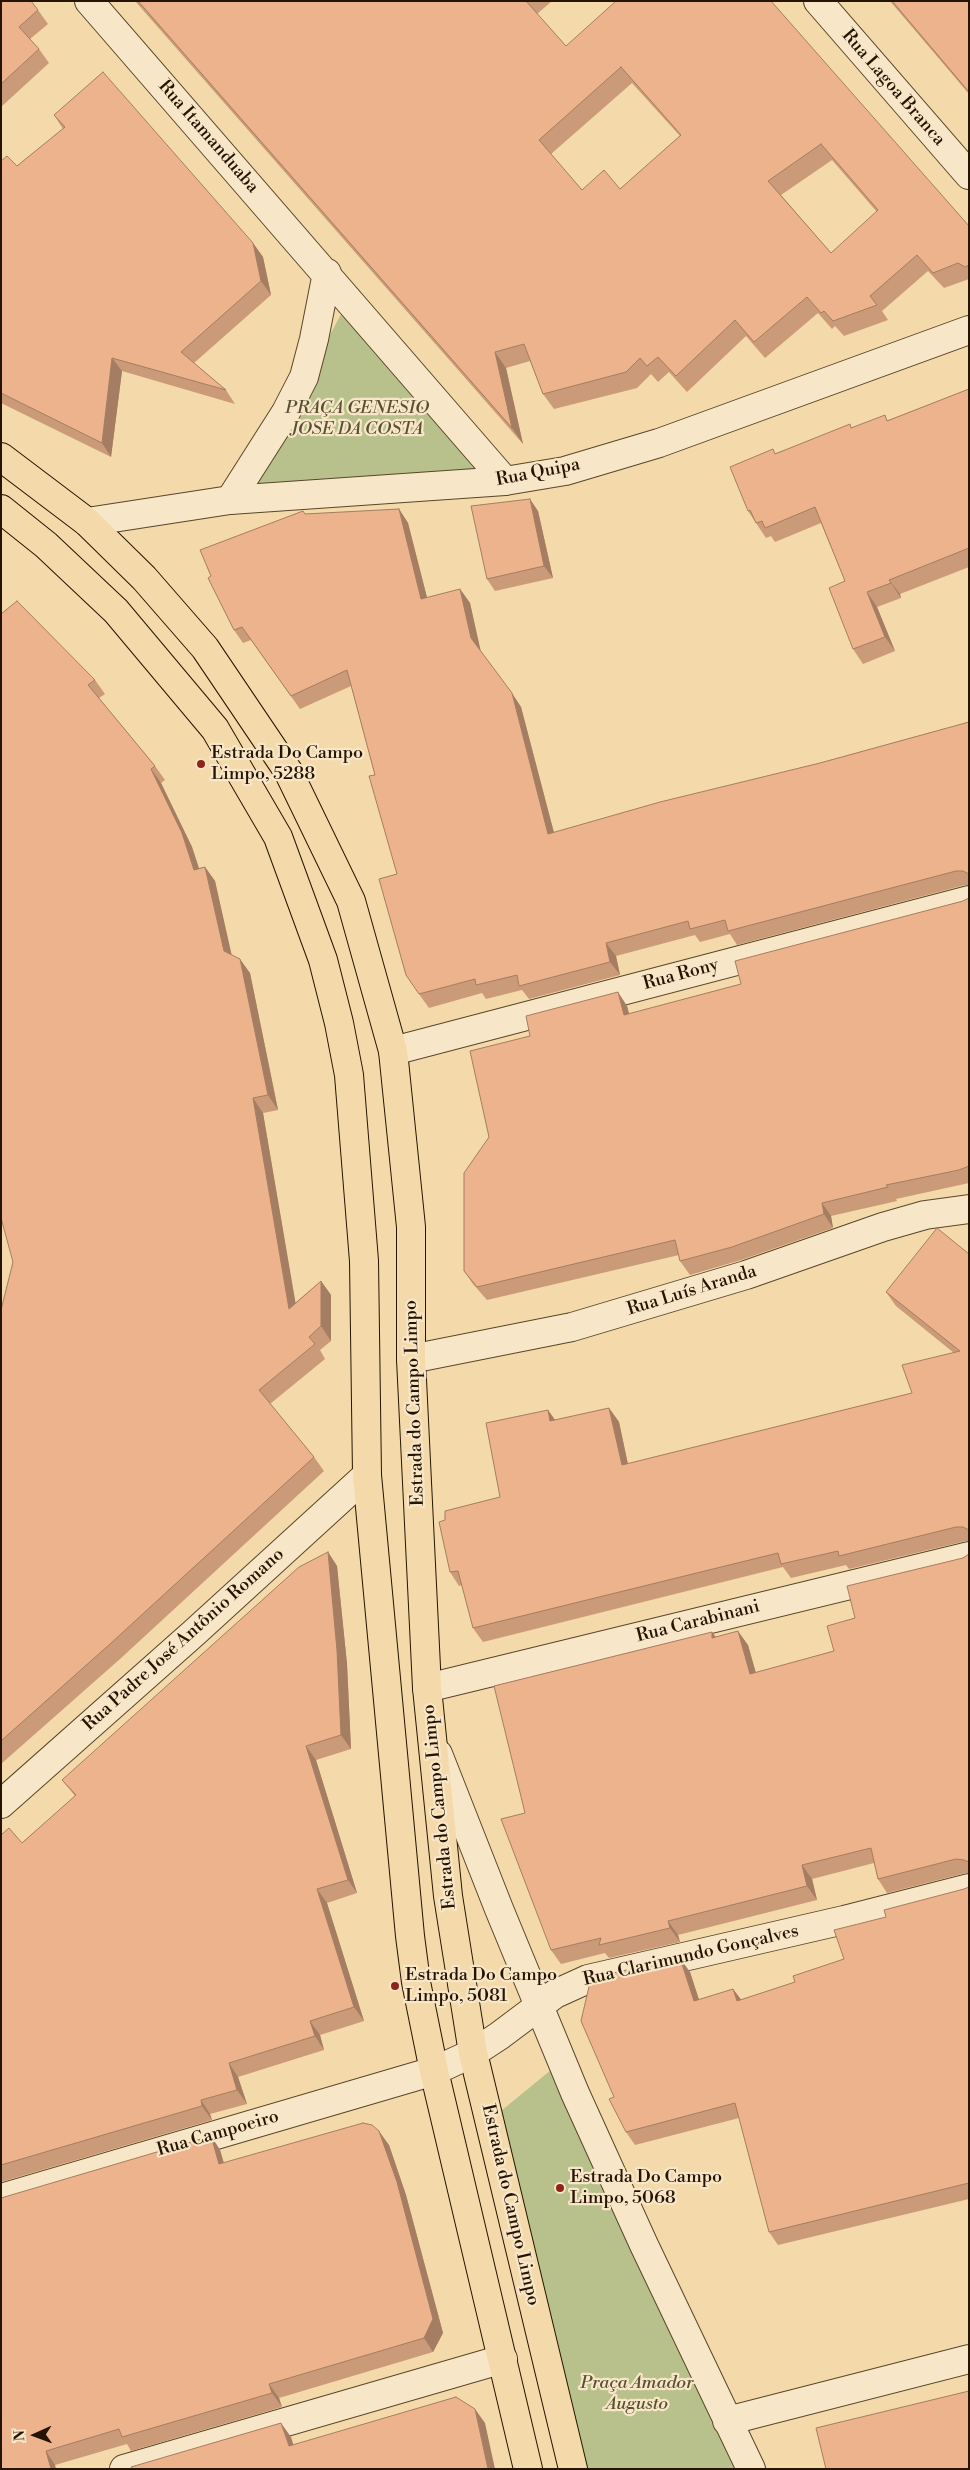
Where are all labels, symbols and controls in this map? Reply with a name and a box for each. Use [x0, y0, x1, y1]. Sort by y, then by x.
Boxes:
street label: Rua Lagoa Branca [837, 25, 949, 151]
street label: Rua Itamanduaba [153, 76, 263, 198]
park label: PRAÇA GENESIO JOSE DA COSTA [285, 398, 429, 440]
street label: Rua Quipa [494, 454, 582, 492]
place label: Estrada Do Campo Limpo, 5288 [211, 743, 363, 786]
marker: Estrada Do Campo Limpo, 5288 [195, 758, 207, 770]
street label: Rua Rony [641, 955, 721, 995]
street label: Rua Luís Aranda [625, 1261, 759, 1321]
street label: Estrada do Campo Limpo [401, 1300, 429, 1506]
street label: Rua Padre José Antônio Romano [79, 1544, 289, 1736]
street label: Rua Carabinani [634, 1596, 762, 1648]
street label: Estrada do Campo Limpo [418, 1703, 462, 1911]
street label: Rua Clarimundo Gonçalves [581, 1921, 801, 1991]
place label: Estrada Do Campo Limpo, 5081 [405, 1965, 557, 2008]
marker: Estrada Do Campo Limpo, 5081 [389, 1980, 401, 1992]
street label: Estrada do Campo Limpo [476, 2102, 544, 2308]
street label: Rua Campoeiro [155, 2106, 281, 2162]
place label: Estrada Do Campo Limpo, 5068 [570, 2167, 722, 2210]
marker: Estrada Do Campo Limpo, 5068 [554, 2182, 566, 2194]
park label: Praça Amador Augusto [580, 2373, 694, 2416]
north arrow [10, 2410, 60, 2460]
text: N [11, 2430, 29, 2441]

